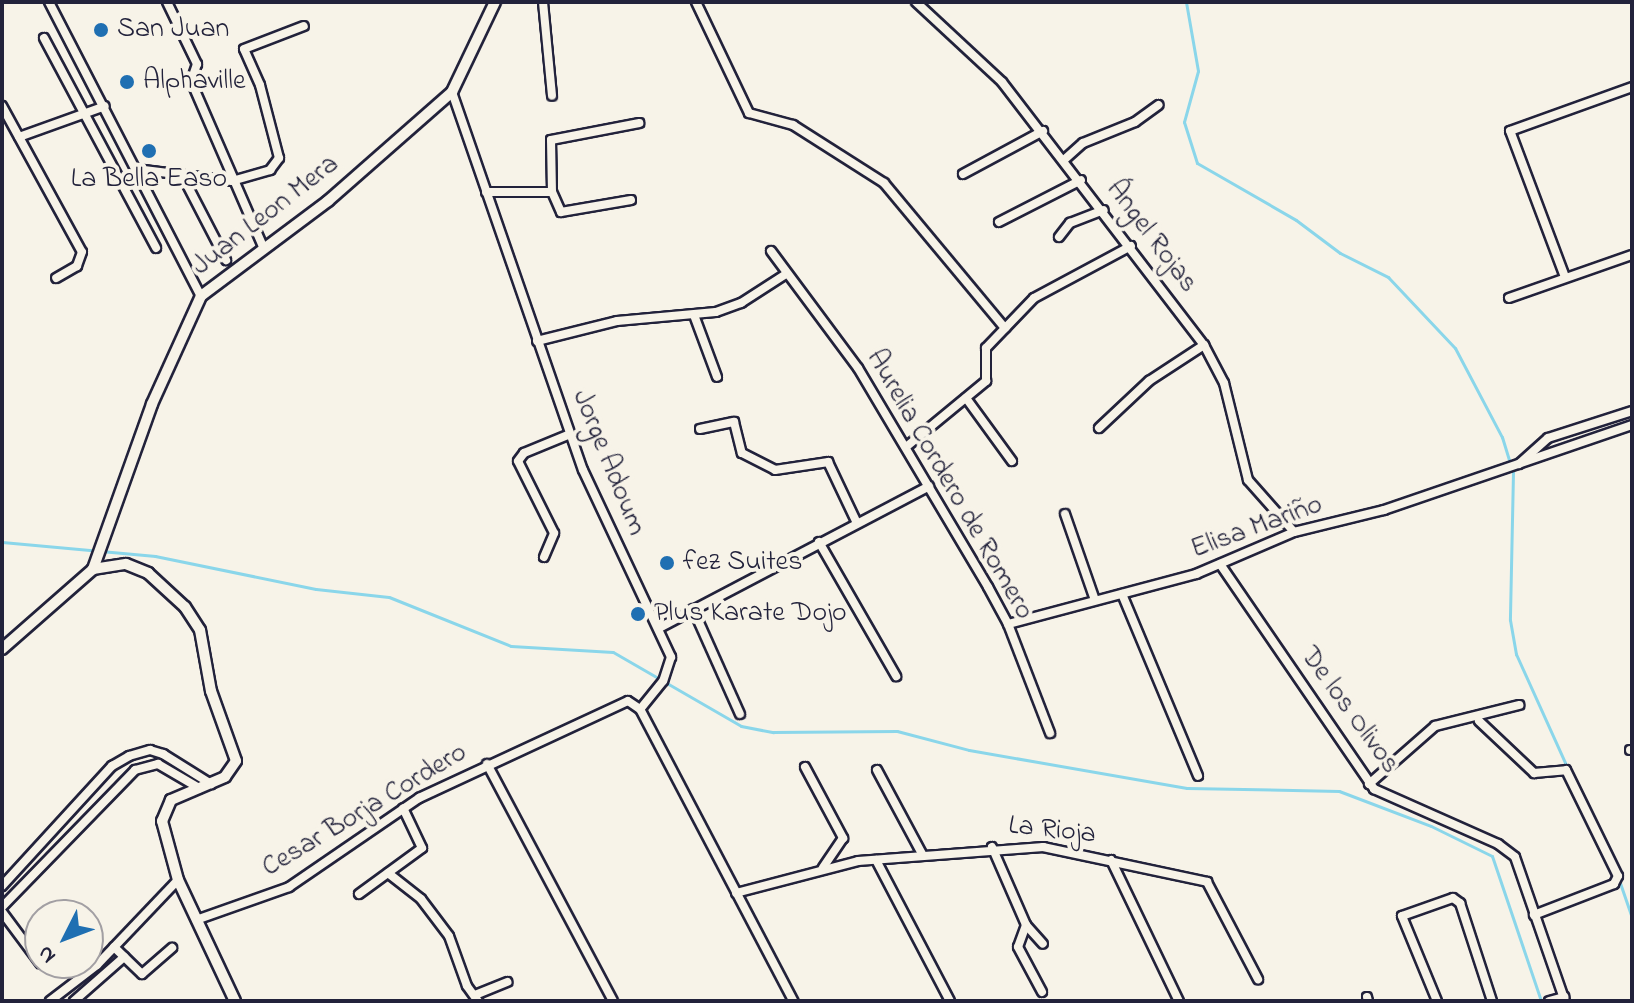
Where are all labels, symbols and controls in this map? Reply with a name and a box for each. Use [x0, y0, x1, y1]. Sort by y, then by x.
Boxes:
place label: San Juan [117, 13, 229, 47]
marker: San Juan [92, 21, 110, 39]
place label: Alphaville [143, 65, 246, 99]
marker: Alphaville [118, 73, 136, 91]
marker: La Bella Easo [140, 142, 158, 160]
street label: Juan Leon Mera [186, 148, 346, 284]
place label: La Bella Easo [71, 163, 227, 197]
street label: Ángel Rojas [1098, 174, 1204, 300]
street label: Aurelia Cordero de Romero [858, 344, 1040, 626]
street label: Jorge Adoum [564, 385, 652, 541]
street label: Elisa Mariño [1187, 489, 1327, 567]
place label: fez Suites [683, 546, 802, 580]
marker: fez Suites [658, 554, 676, 572]
place label: Plus Karate Dojo [654, 597, 847, 631]
marker: Plus Karate Dojo [629, 605, 647, 623]
street label: De los Olivos [1292, 641, 1406, 781]
street label: Cesar Borja Cordero [257, 737, 473, 885]
street label: La Rioja [1007, 810, 1097, 852]
north arrow [24, 899, 104, 979]
text: N [31, 937, 65, 970]

